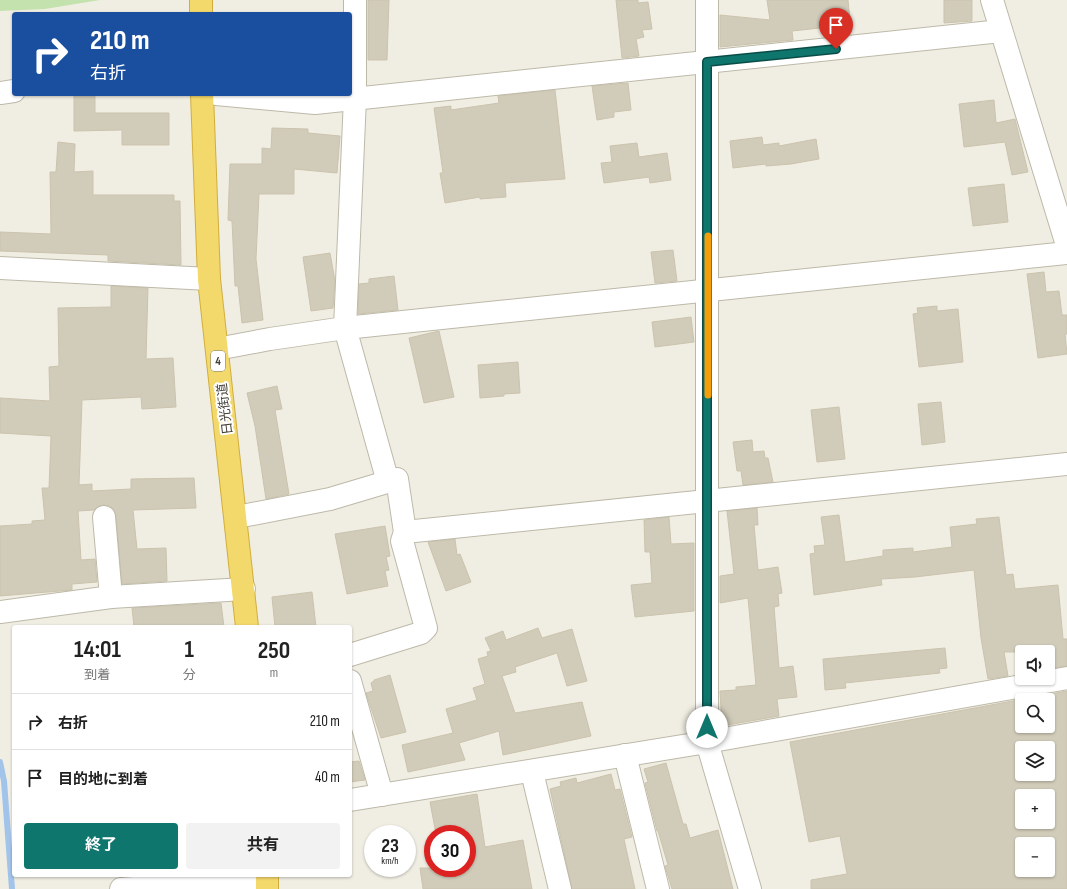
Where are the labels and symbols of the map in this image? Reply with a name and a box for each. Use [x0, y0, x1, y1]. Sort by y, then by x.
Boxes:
pin [819, 8, 853, 49]
road number: 4 [211, 351, 225, 371]
street label: 日光街道 [214, 382, 236, 436]
position arrow [686, 706, 728, 748]
speed limit sign: 30 [424, 825, 476, 877]

